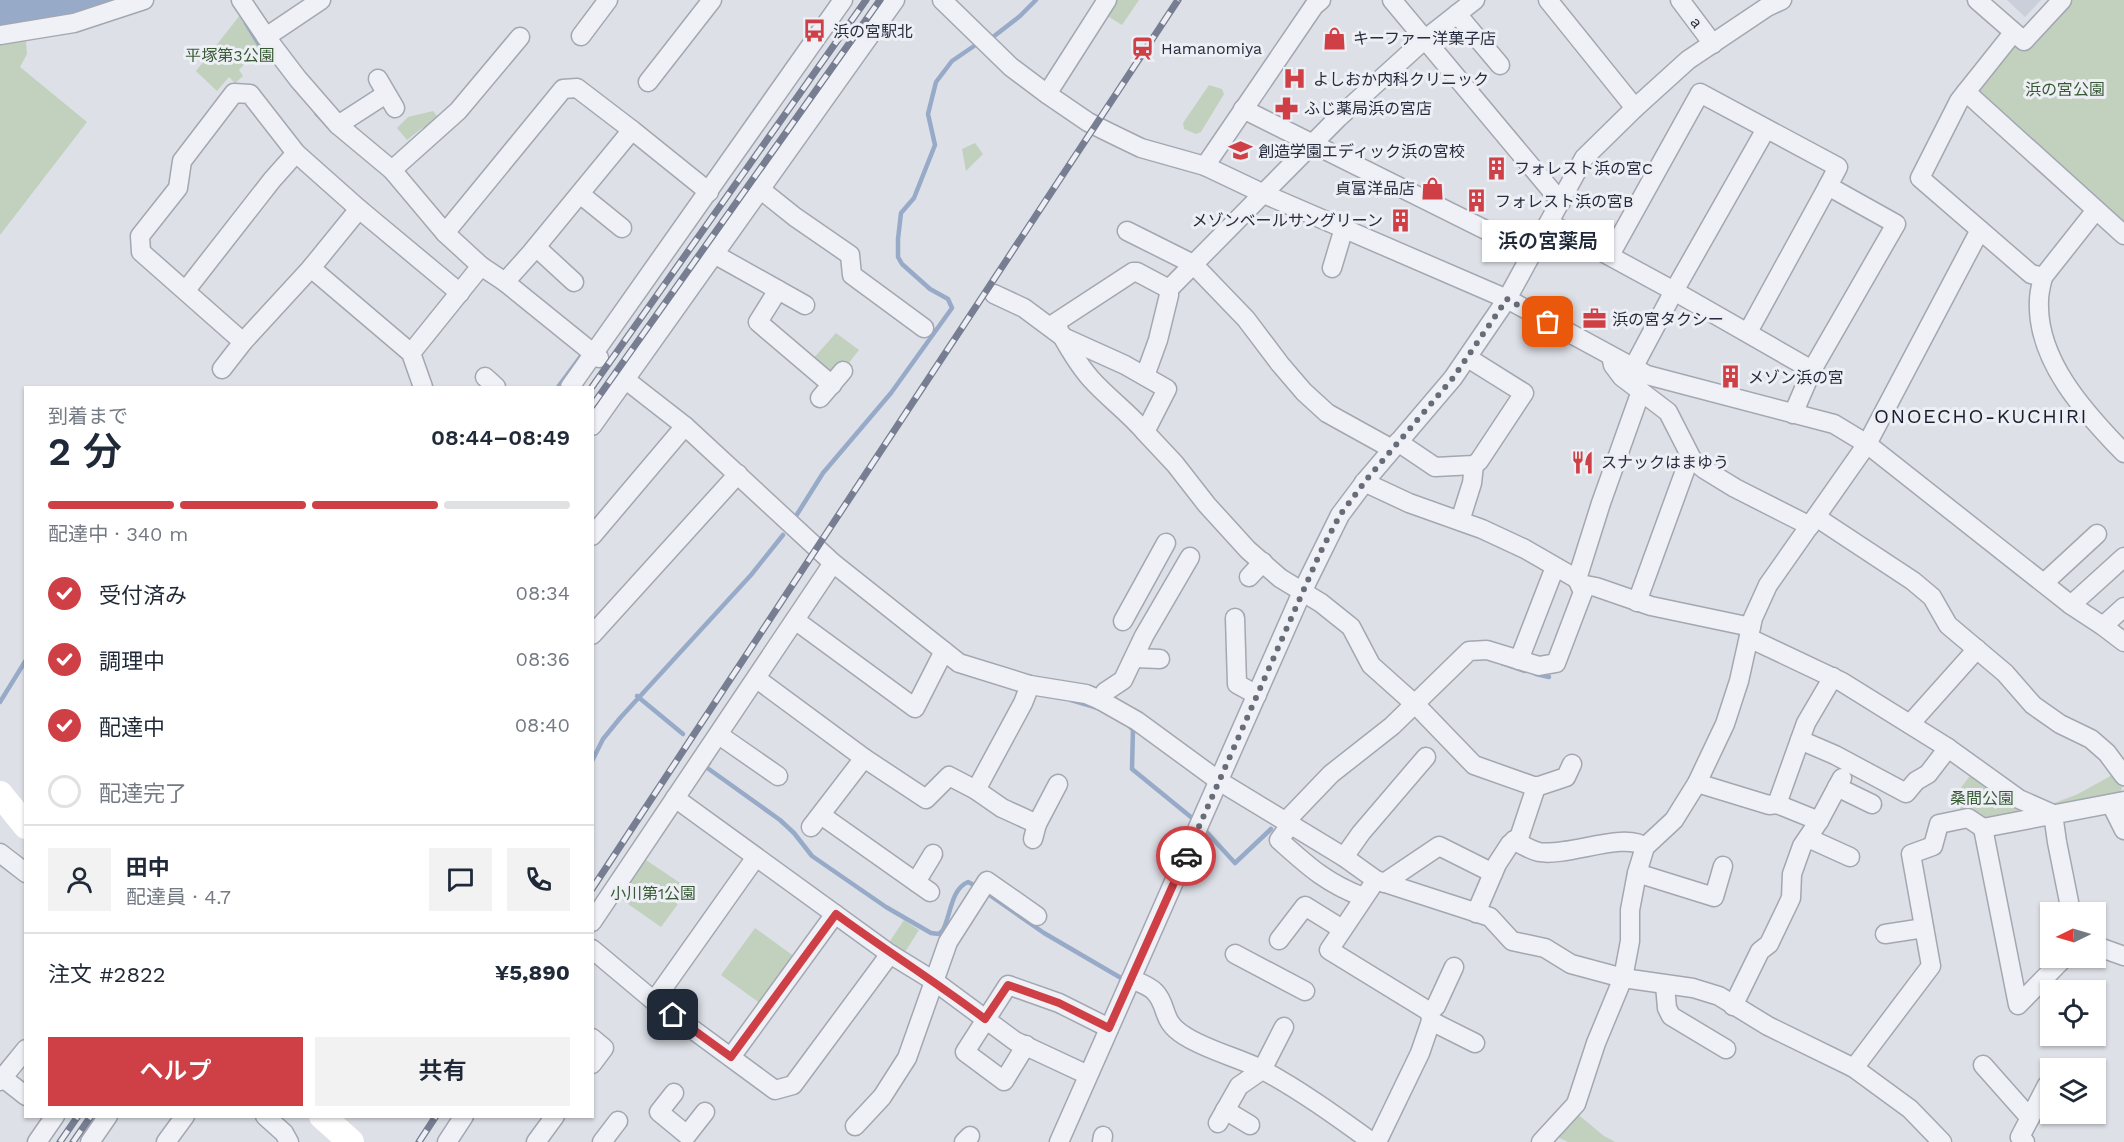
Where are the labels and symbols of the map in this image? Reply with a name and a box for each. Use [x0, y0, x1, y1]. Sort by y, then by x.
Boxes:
street label: a [1686, 13, 1707, 32]
bus stop icon: 浜の宮駅北 [802, 18, 828, 44]
place label: 浜の宮駅北 [833, 22, 913, 41]
shop icon: キーファー洋菓子店 [1322, 25, 1348, 51]
place label: キーファー洋菓子店 [1353, 29, 1496, 48]
station icon: Hamanomiya [1130, 35, 1156, 61]
place label: Hamanomiya [1161, 39, 1262, 58]
park label: 平塚第3公園 [185, 46, 275, 65]
hospital icon: よしおか内科クリニック [1282, 66, 1308, 92]
place label: よしおか内科クリニック [1313, 70, 1489, 89]
park label: 浜の宮公園 [2025, 80, 2105, 99]
pharmacy icon: ふじ薬局浜の宮店 [1273, 95, 1299, 121]
place label: ふじ薬局浜の宮店 [1304, 99, 1432, 118]
school or university icon: 創造学園エディック浜の宮校 [1227, 138, 1253, 164]
place label: 創造学園エディック浜の宮校 [1258, 142, 1465, 161]
building icon: フォレスト浜の宮C [1483, 155, 1509, 181]
place label: フォレスト浜の宮C [1514, 159, 1653, 178]
shop icon: 貞富洋品店 [1420, 175, 1446, 201]
place label: 貞富洋品店 [1335, 179, 1415, 198]
building icon: フォレスト浜の宮B [1464, 188, 1490, 214]
place label: フォレスト浜の宮B [1495, 192, 1633, 211]
building icon: メゾンベールサングリーン [1388, 207, 1414, 233]
place label: メゾンベールサングリーン [1192, 211, 1383, 230]
callout: 浜の宮薬局 [1482, 220, 1614, 262]
pin [1522, 296, 1573, 347]
office icon: 浜の宮タクシー [1581, 306, 1607, 332]
place label: 浜の宮タクシー [1612, 310, 1724, 329]
building icon: メゾン浜の宮 [1717, 364, 1743, 390]
place label: メゾン浜の宮 [1748, 368, 1844, 387]
district label: ONOECHO-KUCHIRI [1874, 404, 2088, 428]
restaurant icon: スナックはまゆう [1570, 449, 1596, 475]
place label: スナックはまゆう [1601, 453, 1729, 472]
park label: 桑間公園 [1950, 789, 2014, 808]
courier [1156, 826, 1216, 886]
park label: 小川第1公園 [610, 884, 696, 903]
north arrow [2040, 902, 2106, 968]
pin [647, 989, 698, 1040]

